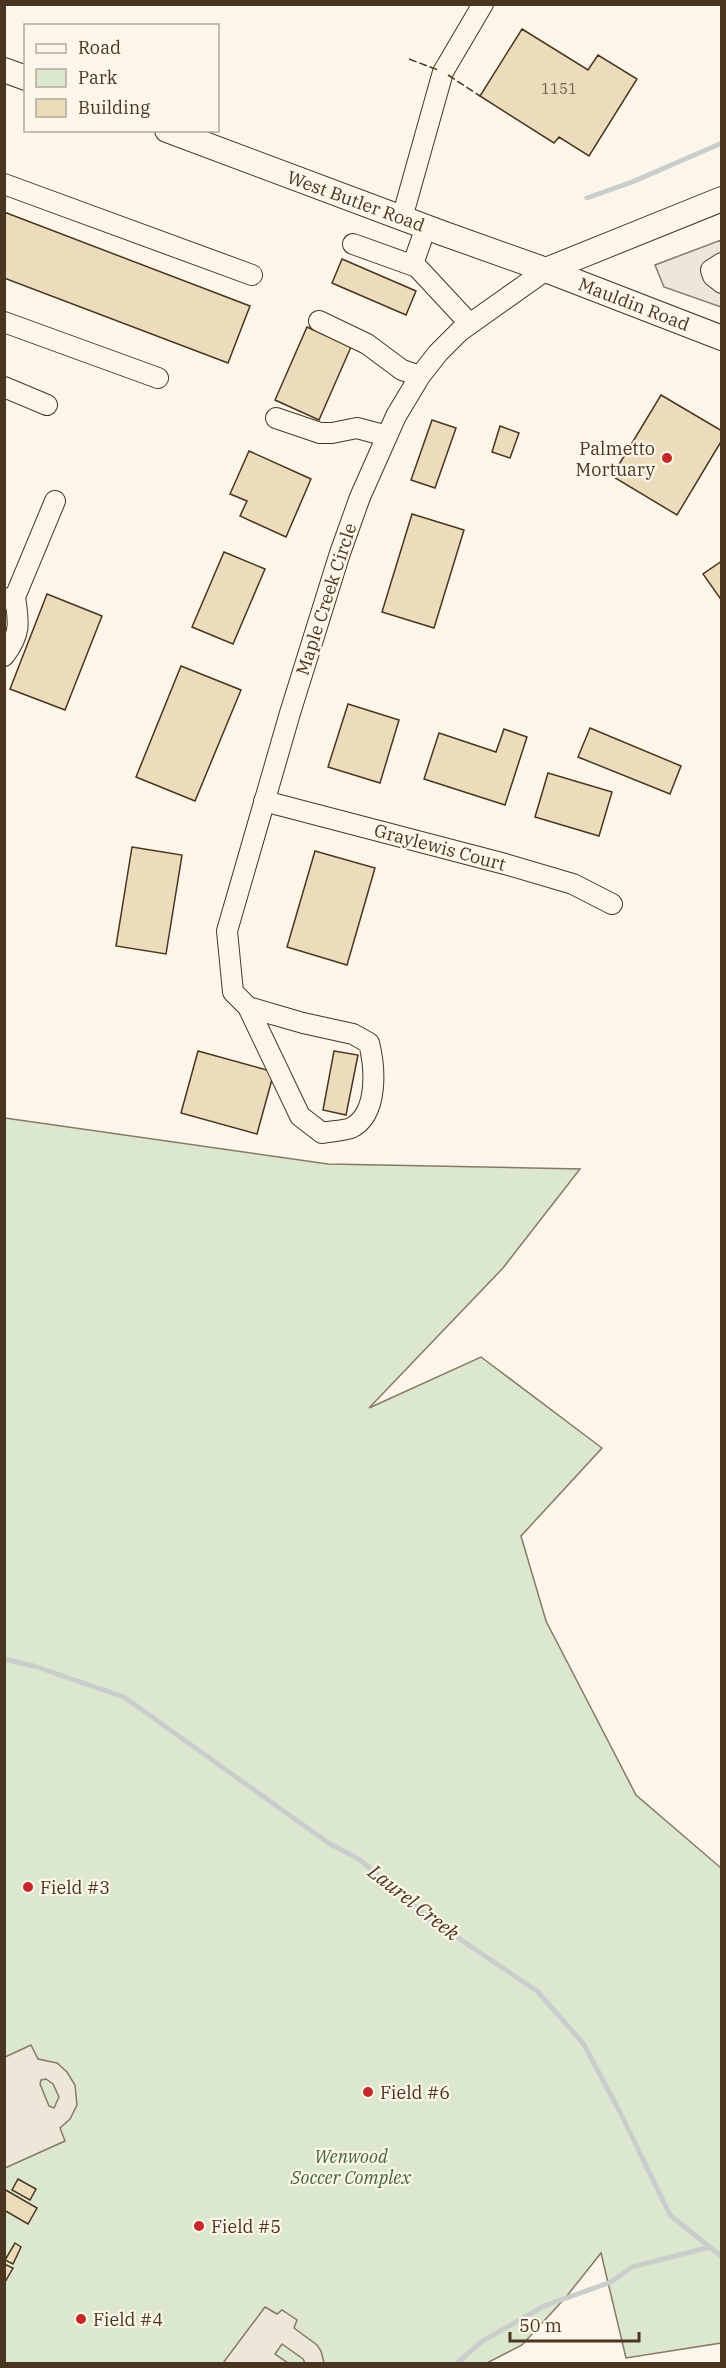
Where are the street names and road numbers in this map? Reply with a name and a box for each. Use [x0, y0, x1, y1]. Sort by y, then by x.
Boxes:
street label: West Butler Road [284, 165, 428, 237]
street label: Mauldin Road [575, 272, 693, 336]
street label: Maple Creek Circle [291, 520, 361, 678]
street label: Graylewis Court [372, 818, 508, 876]

